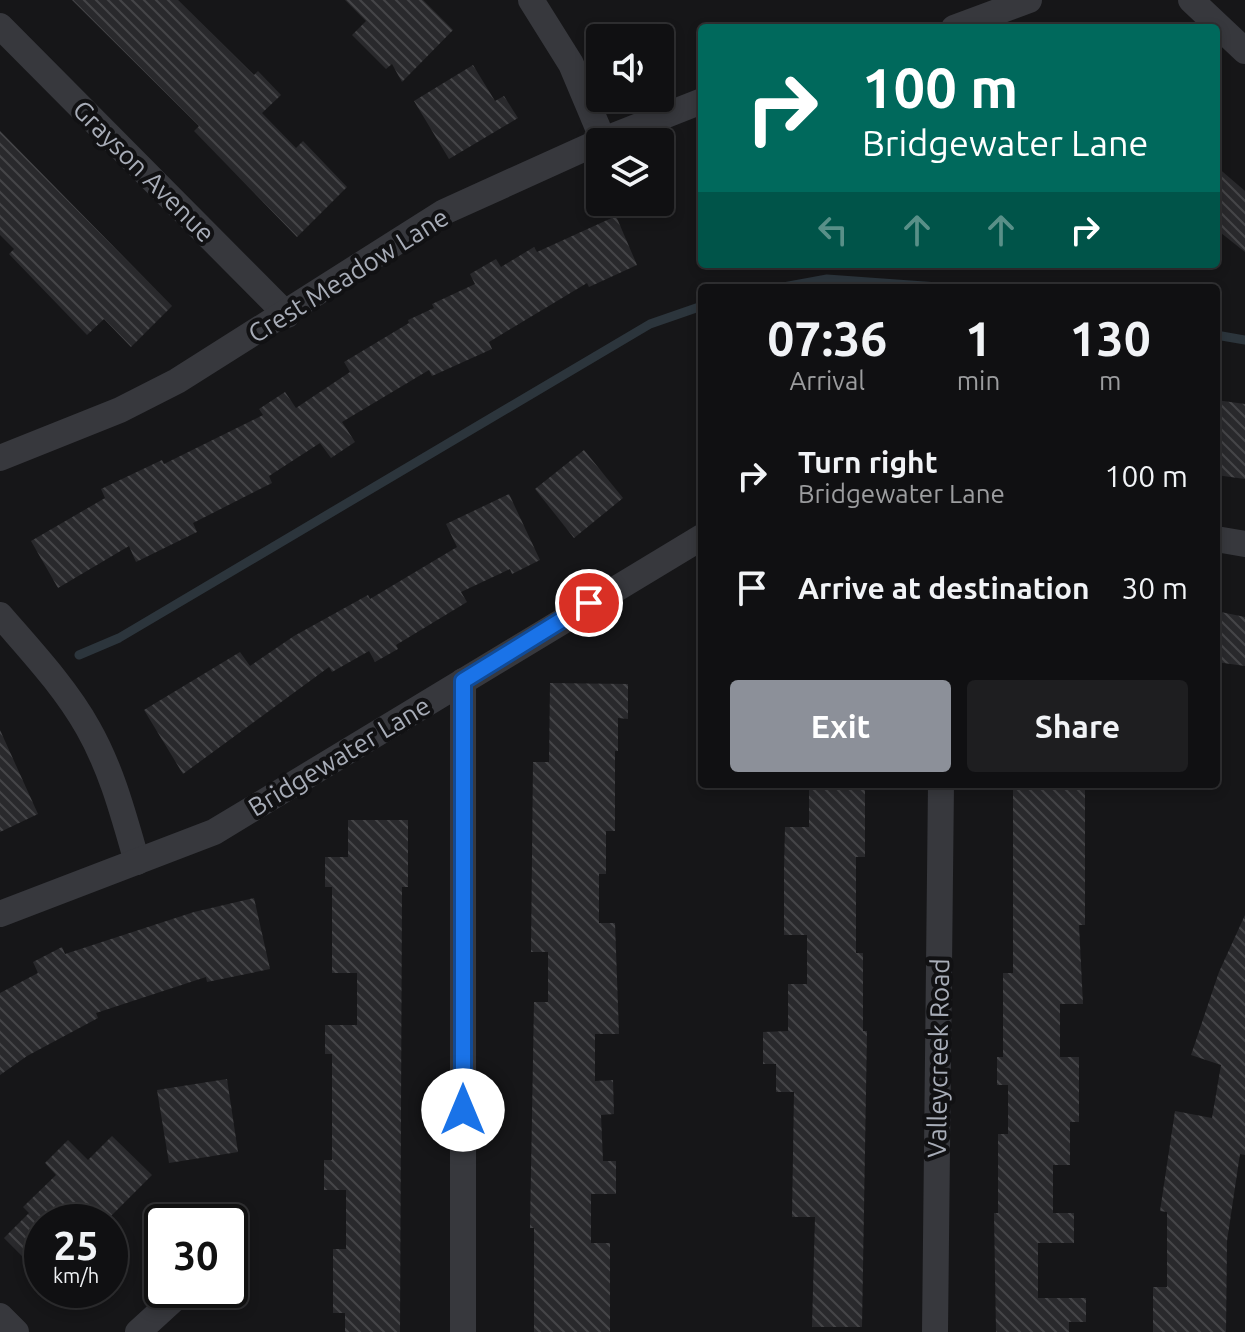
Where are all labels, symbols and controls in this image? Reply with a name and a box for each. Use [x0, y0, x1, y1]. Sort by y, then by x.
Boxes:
map controls [586, 24, 674, 216]
button: sound [586, 24, 674, 112]
icon: right [730, 56, 834, 160]
text: 100 m [862, 56, 1018, 119]
street label: Grayson Avenue [67, 94, 221, 248]
text: Bridgewater Lane [862, 122, 1148, 163]
button: layers [586, 128, 674, 216]
street label: Crest Meadow Lane [243, 202, 453, 348]
icon: left [811, 208, 855, 252]
icon: ahead [895, 208, 939, 252]
icon: ahead [979, 208, 1023, 252]
icon: right [1063, 208, 1107, 252]
text: 07:36 [767, 311, 887, 365]
text: 1 [965, 311, 992, 365]
text: 130 [1070, 311, 1151, 365]
text: Arrival [789, 366, 865, 395]
text: min [957, 366, 1000, 395]
text: m [1099, 366, 1121, 395]
text: Turn right [798, 445, 938, 479]
icon: right [730, 454, 774, 498]
text: 100 m [1104, 459, 1188, 493]
text: Bridgewater Lane [798, 479, 1005, 508]
icon: arrive [730, 566, 774, 610]
pin [555, 569, 623, 637]
text: Arrive at destination [798, 571, 1090, 605]
text: 30 m [1121, 571, 1188, 605]
icon: arrive [567, 581, 611, 625]
button: Exit [730, 680, 951, 772]
button: Share [967, 680, 1188, 772]
street label: Bridgewater Lane [243, 690, 435, 822]
street label: Valleycreek Road [922, 958, 954, 1158]
position arrow [421, 1068, 505, 1152]
speed limit sign: 30 [144, 1204, 248, 1308]
text: 25 [53, 1223, 99, 1268]
text: km/h [53, 1264, 99, 1287]

